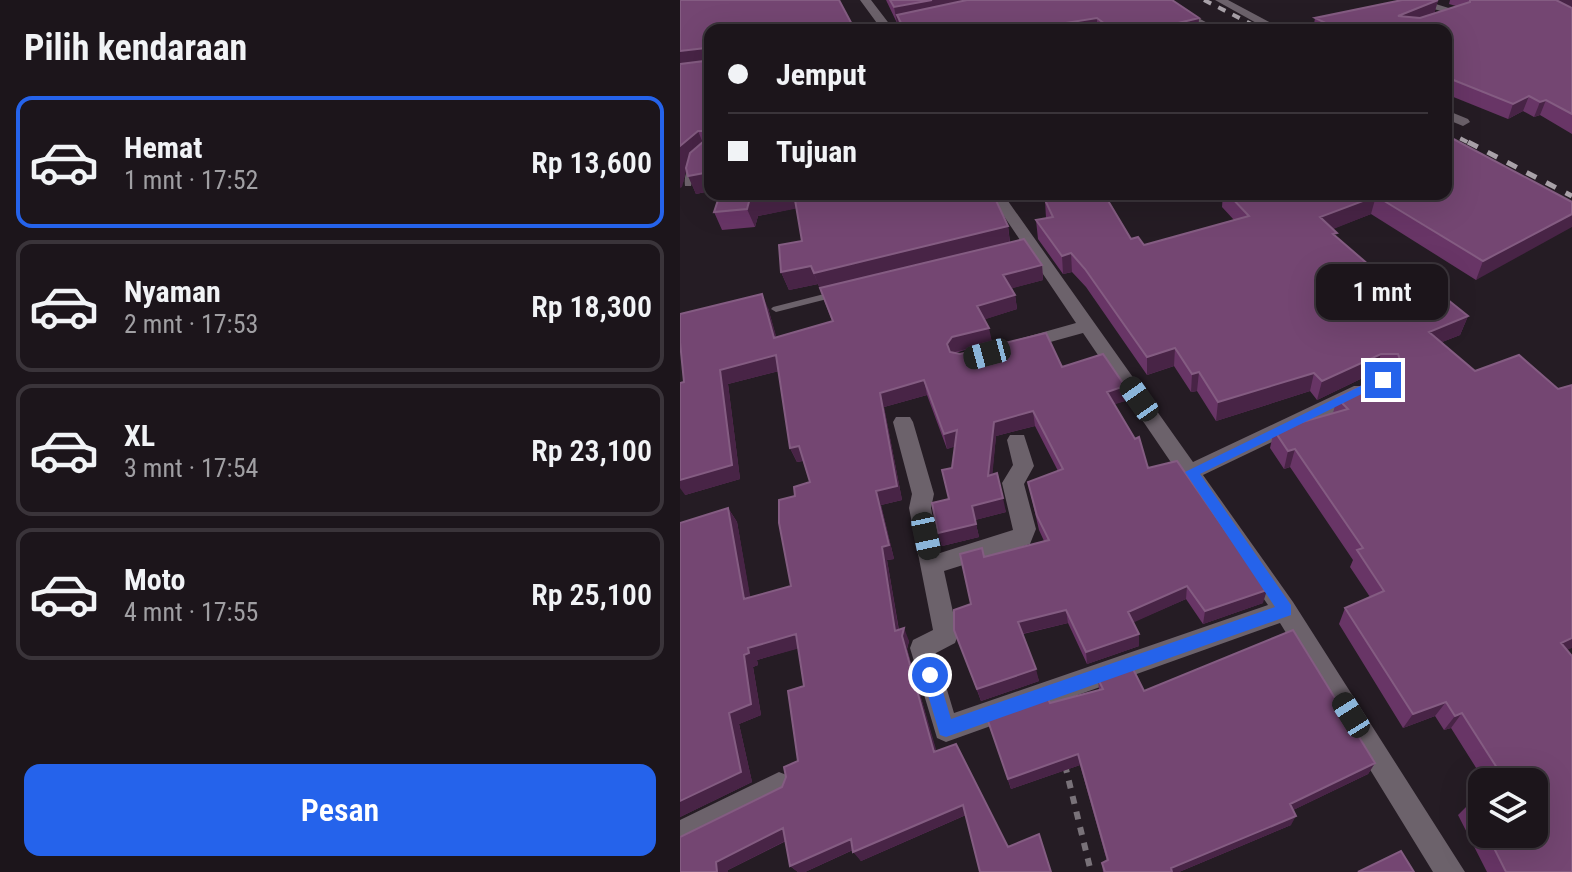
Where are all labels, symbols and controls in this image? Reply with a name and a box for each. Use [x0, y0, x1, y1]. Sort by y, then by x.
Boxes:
text: Pilih kendaraan [24, 27, 247, 69]
text: Jemput [776, 57, 866, 92]
icon: car [28, 126, 100, 198]
text: Hemat [124, 130, 202, 165]
text: Tujuan [776, 134, 857, 169]
text: Rp 13,600 [531, 145, 652, 180]
text: 1 mnt · 17:52 [124, 165, 258, 195]
callout: 1 mnt [1317, 264, 1449, 320]
icon: car [28, 270, 100, 342]
text: Nyaman [124, 274, 221, 309]
text: 1 mnt [1352, 277, 1412, 307]
text: Rp 18,300 [531, 289, 652, 324]
text: 2 mnt · 17:53 [124, 309, 258, 339]
car [961, 336, 1013, 372]
route end [1365, 362, 1401, 398]
car [1115, 372, 1163, 426]
icon: car [28, 414, 100, 486]
text: XL [124, 418, 155, 453]
text: Rp 23,100 [531, 433, 652, 468]
text: 3 mnt · 17:54 [124, 453, 258, 483]
car [909, 510, 943, 562]
icon: car [28, 558, 100, 630]
text: Moto [124, 562, 185, 597]
text: Rp 25,100 [531, 577, 652, 612]
text: 4 mnt · 17:55 [124, 597, 258, 627]
route start [912, 657, 948, 693]
car [1328, 688, 1374, 742]
button: Pesan [24, 764, 656, 856]
map controls [1468, 768, 1548, 848]
button: layers [1468, 768, 1548, 848]

